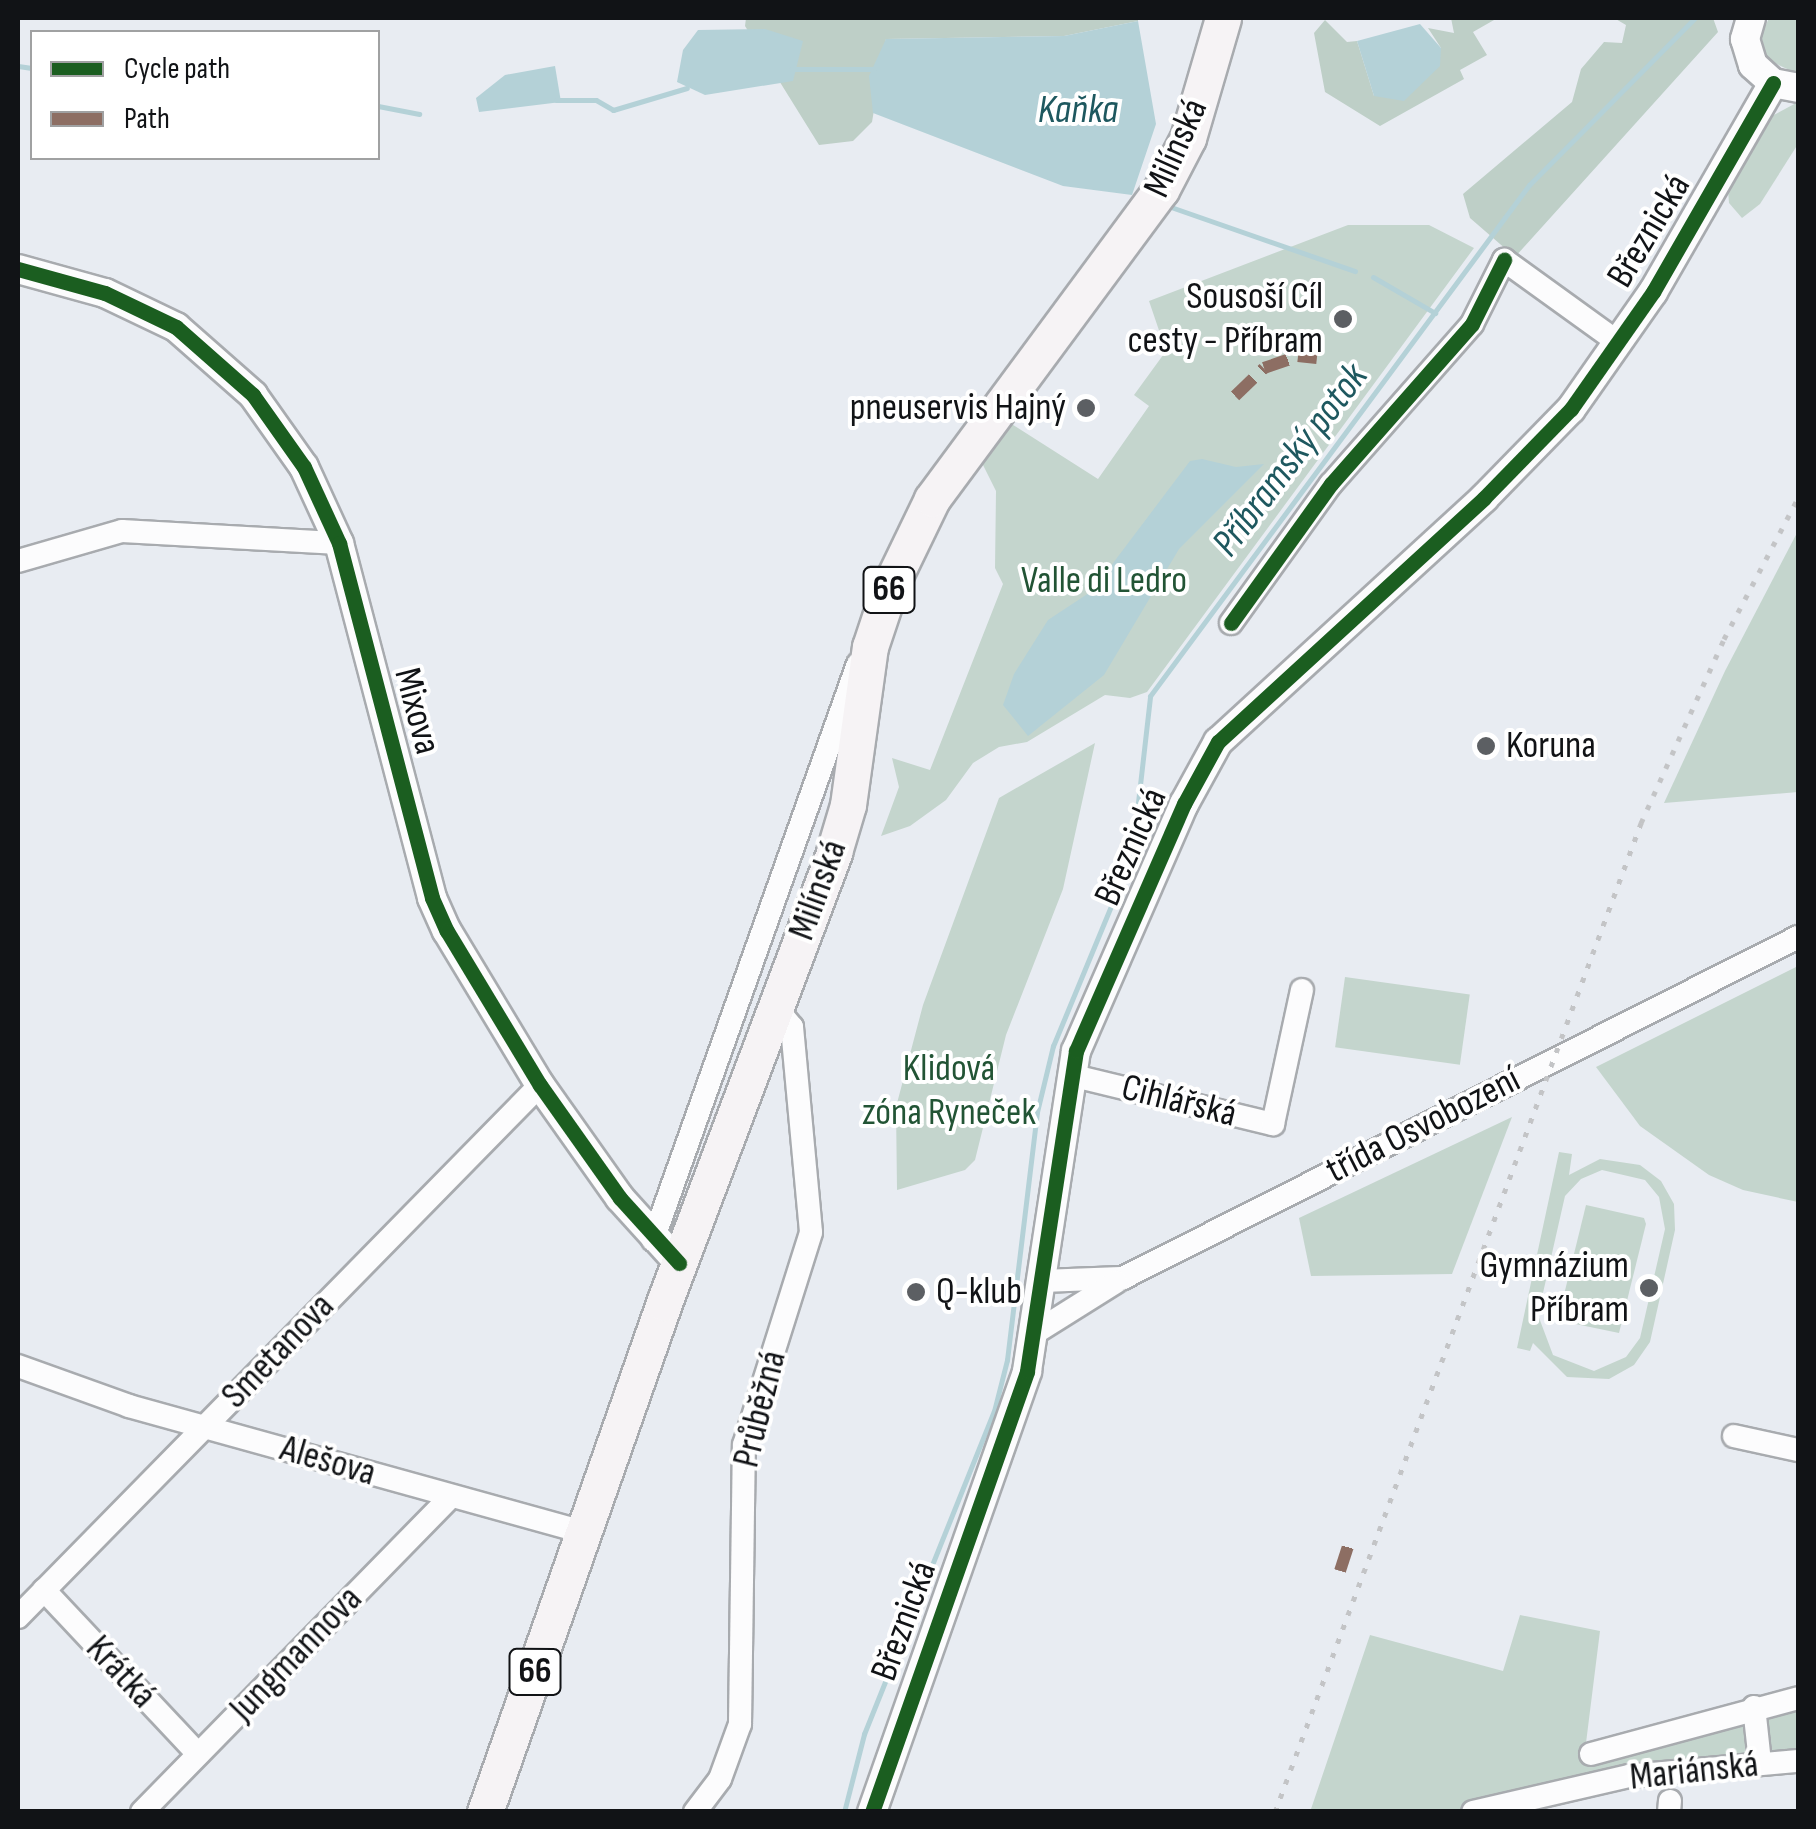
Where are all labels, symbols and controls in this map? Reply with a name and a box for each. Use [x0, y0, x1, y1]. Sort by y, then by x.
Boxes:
legend [30, 30, 380, 160]
text: Cycle path [124, 51, 230, 87]
water label: Kaňka [1038, 86, 1118, 134]
street label: Milínská [1134, 92, 1218, 204]
text: Path [124, 101, 170, 137]
street label: Březnická [1598, 166, 1700, 296]
place label: Sousoší Cíl cesty - Příbram [1128, 274, 1323, 363]
marker: Sousoší Cíl cesty - Příbram [1332, 308, 1354, 330]
water label: Příbramský potok [1202, 354, 1378, 566]
place label: pneuservis Hajný [850, 385, 1066, 431]
marker: pneuservis Hajný [1075, 397, 1097, 419]
park label: Valle di Ledro [1021, 558, 1187, 604]
road number: 66 [862, 560, 916, 620]
street label: Mixova [384, 663, 450, 759]
place label: Koruna [1506, 723, 1596, 769]
marker: Koruna [1475, 735, 1497, 757]
street label: Březnická [1085, 781, 1177, 913]
street label: Milínská [779, 834, 857, 946]
park label: Klidová zóna Ryneček [862, 1046, 1036, 1136]
street label: třída Osvobození [1318, 1057, 1528, 1193]
street label: Cihlářská [1117, 1065, 1241, 1137]
place label: Gymnázium Příbram [1480, 1243, 1629, 1332]
place label: Q-klub [936, 1269, 1022, 1315]
marker: Gymnázium Příbram [1638, 1277, 1660, 1299]
marker: Q-klub [905, 1281, 927, 1303]
street label: Smetanova [212, 1284, 344, 1418]
street label: Průběžná [724, 1346, 796, 1472]
street label: Alešova [275, 1426, 381, 1496]
street label: Březnická [861, 1555, 947, 1687]
street label: Jungmannova [220, 1577, 372, 1731]
street label: Krátká [76, 1626, 166, 1718]
road number: 66 [508, 1642, 562, 1702]
street label: Mariánská [1628, 1742, 1760, 1800]

